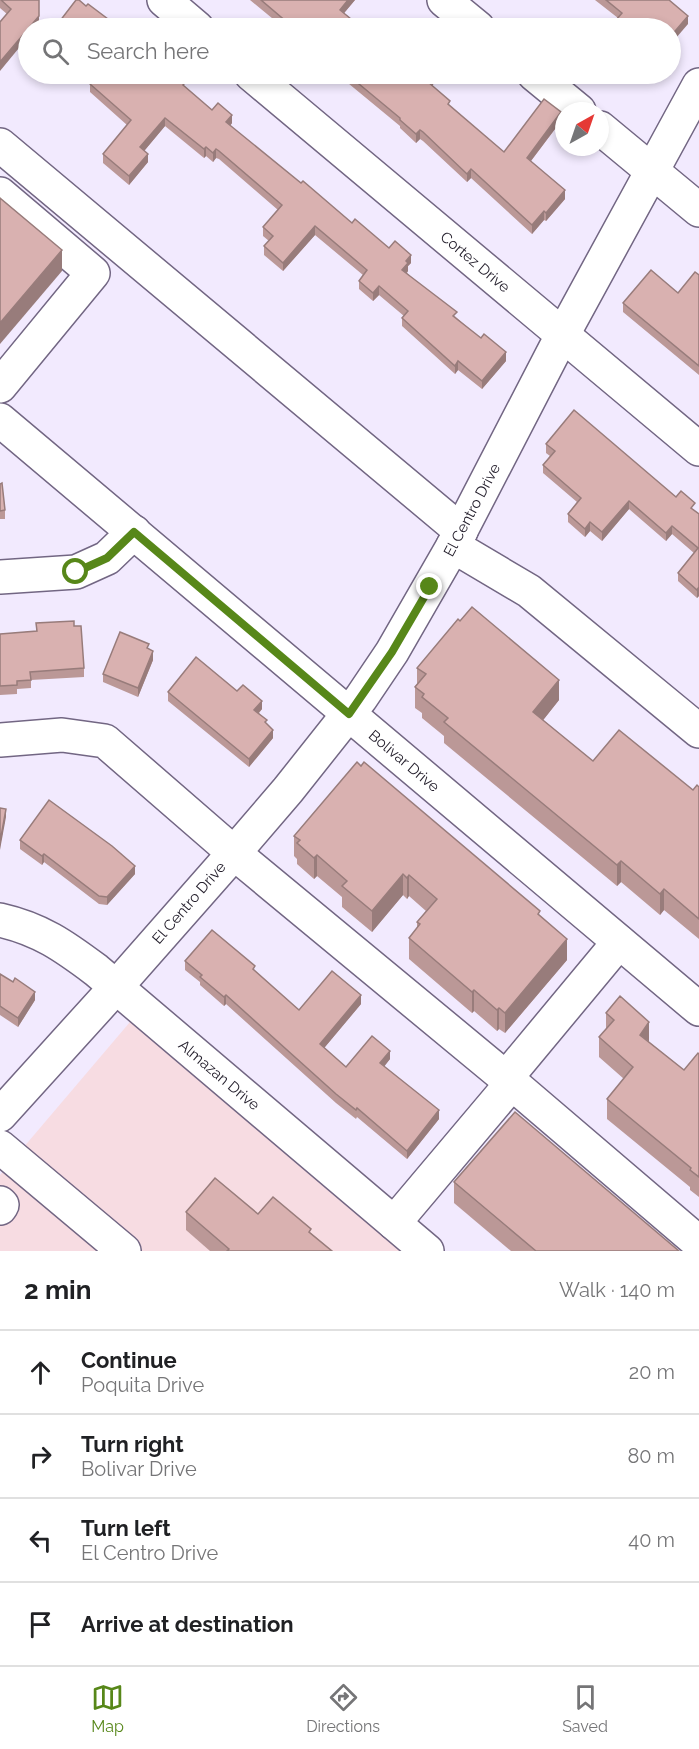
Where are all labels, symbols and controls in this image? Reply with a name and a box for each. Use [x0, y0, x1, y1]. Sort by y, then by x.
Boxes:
search box [18, 18, 681, 84]
icon: search [39, 35, 72, 68]
text: Search here [87, 38, 209, 64]
north arrow [555, 102, 609, 156]
street label: Cortez Drive [437, 228, 514, 296]
street label: El Centro Drive [440, 460, 504, 560]
route start [62, 558, 88, 584]
route end [416, 573, 442, 599]
street label: Bolivar Drive [365, 726, 443, 796]
street label: El Centro Drive [148, 858, 230, 948]
street label: Almazan Drive [175, 1036, 263, 1114]
text: 2 min [24, 1275, 91, 1305]
text: Walk · 140 m [559, 1278, 675, 1302]
text: Continue [81, 1347, 177, 1373]
icon: ahead [24, 1356, 57, 1389]
text: 20 m [629, 1360, 675, 1384]
text: Poquita Drive [81, 1373, 204, 1397]
text: Turn right [81, 1431, 184, 1457]
icon: right [24, 1440, 57, 1473]
text: 80 m [627, 1444, 675, 1468]
text: Bolivar Drive [81, 1457, 197, 1481]
text: Turn left [81, 1515, 171, 1541]
icon: left [24, 1524, 57, 1557]
text: 40 m [628, 1528, 675, 1552]
text: El Centro Drive [81, 1541, 218, 1565]
icon: arrive [24, 1608, 57, 1641]
text: Arrive at destination [81, 1611, 294, 1637]
tab: Map [91, 1681, 124, 1736]
tab: Directions [306, 1681, 380, 1736]
tab: Saved [562, 1681, 608, 1736]

